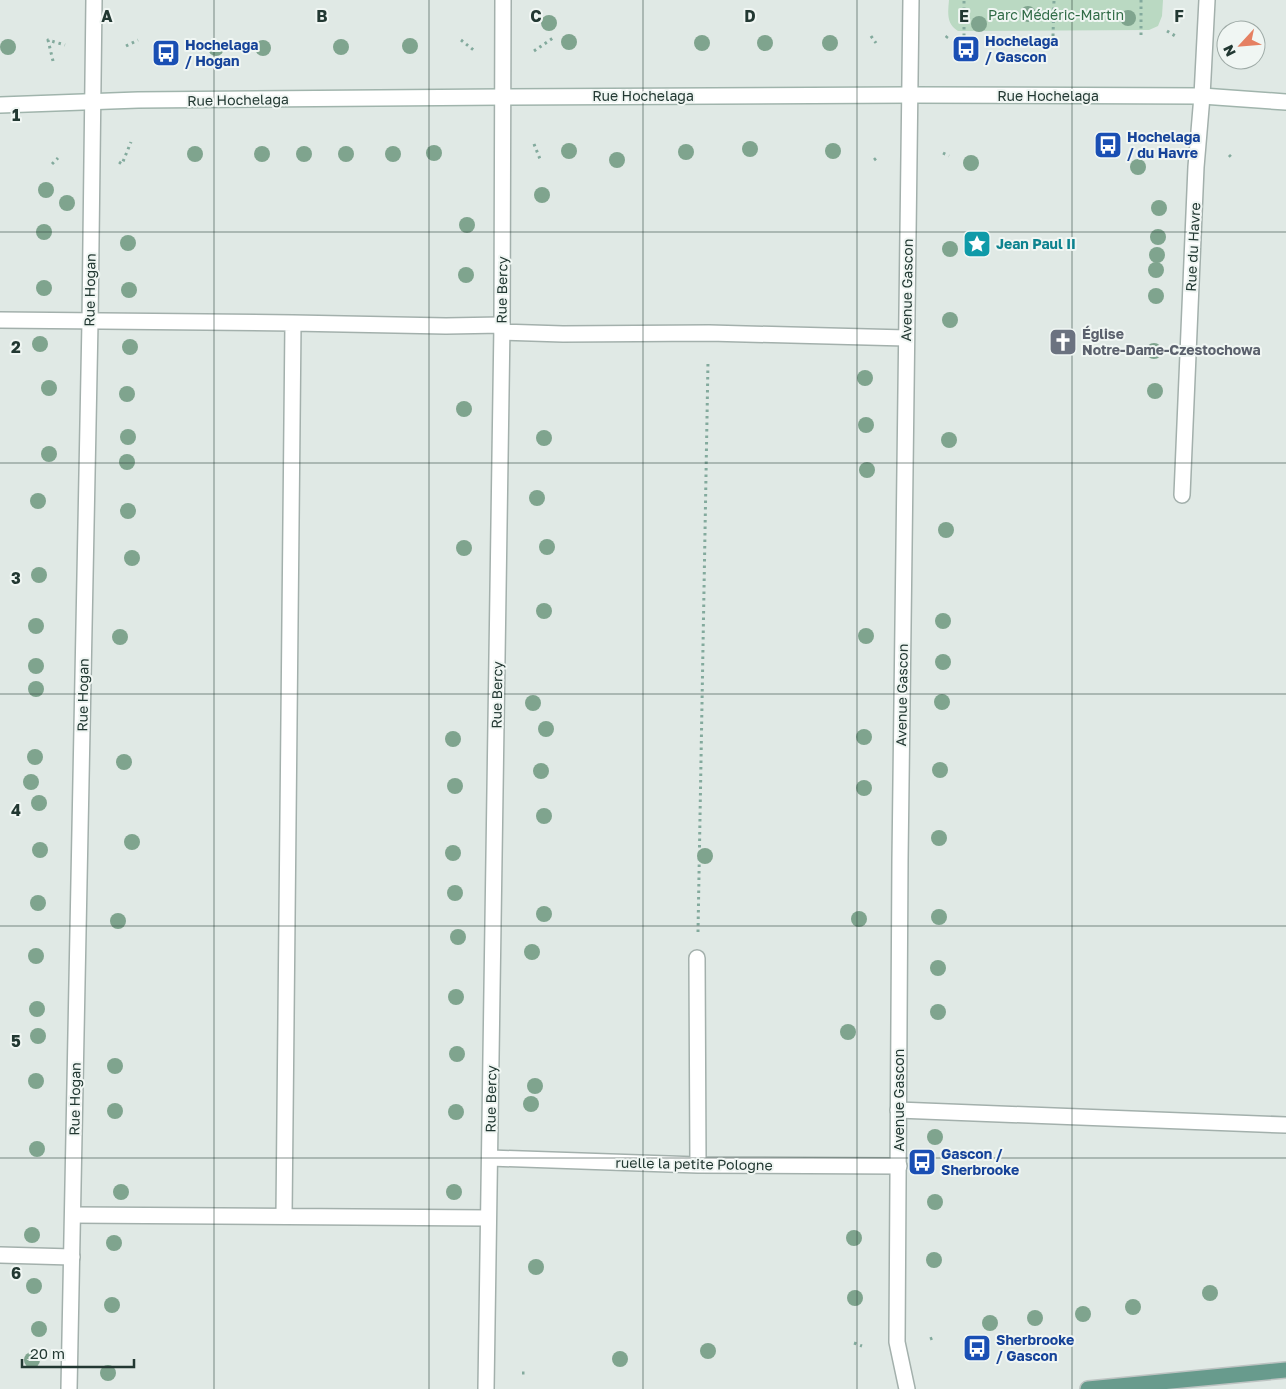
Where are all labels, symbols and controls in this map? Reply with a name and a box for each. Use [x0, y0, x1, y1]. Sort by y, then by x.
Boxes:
text: A [101, 6, 113, 26]
text: B [316, 6, 328, 26]
text: C [530, 6, 542, 26]
text: D [744, 6, 756, 26]
text: E [959, 6, 969, 26]
park label: Parc Médéric-Martin [988, 6, 1124, 23]
text: F [1174, 6, 1184, 26]
north arrow [1216, 20, 1266, 70]
place label: Hochelaga / Gascon [985, 32, 1058, 65]
bus stop icon: Hochelaga / Gascon [951, 34, 981, 64]
place label: Hochelaga / Hogan [185, 36, 258, 69]
bus stop icon: Hochelaga / Hogan [151, 38, 181, 68]
text: N [1219, 42, 1239, 59]
street label: Rue Hochelaga [592, 87, 694, 104]
street label: Rue Hochelaga [997, 87, 1099, 104]
street label: Rue Hochelaga [187, 90, 289, 109]
text: 1 [12, 105, 20, 125]
place label: Hochelaga / du Havre [1127, 128, 1200, 161]
bus stop icon: Hochelaga / du Havre [1093, 130, 1123, 160]
street label: Rue du Havre [1182, 202, 1203, 292]
place icon: Jean Paul II [962, 229, 992, 259]
place label: Jean Paul II [996, 235, 1076, 252]
street label: Avenue Gascon [897, 238, 916, 342]
street label: Rue Hogan [80, 253, 99, 327]
street label: Rue Bercy [492, 256, 511, 324]
place label: Église Notre-Dame-Czestochowa [1082, 325, 1261, 358]
church icon: Église Notre-Dame-Czestochowa [1048, 327, 1078, 357]
text: 2 [11, 337, 21, 357]
text: 3 [11, 568, 21, 588]
street label: Avenue Gascon [892, 643, 911, 747]
street label: Rue Hogan [73, 658, 92, 732]
street label: Rue Bercy [487, 661, 506, 729]
text: 4 [11, 800, 21, 820]
text: 5 [11, 1031, 21, 1051]
street label: Avenue Gascon [890, 1049, 907, 1151]
street label: Rue Hogan [65, 1062, 84, 1136]
street label: Rue Bercy [481, 1065, 500, 1133]
place label: Gascon / Sherbrooke [941, 1145, 1019, 1178]
bus stop icon: Gascon / Sherbrooke [907, 1147, 937, 1177]
street label: ruelle la petite Pologne [615, 1154, 773, 1173]
text: 6 [11, 1263, 21, 1283]
place label: Sherbrooke / Gascon [996, 1331, 1074, 1364]
bus stop icon: Sherbrooke / Gascon [962, 1333, 992, 1363]
scale bar [22, 1336, 135, 1368]
text: 20 m [30, 1344, 65, 1362]

